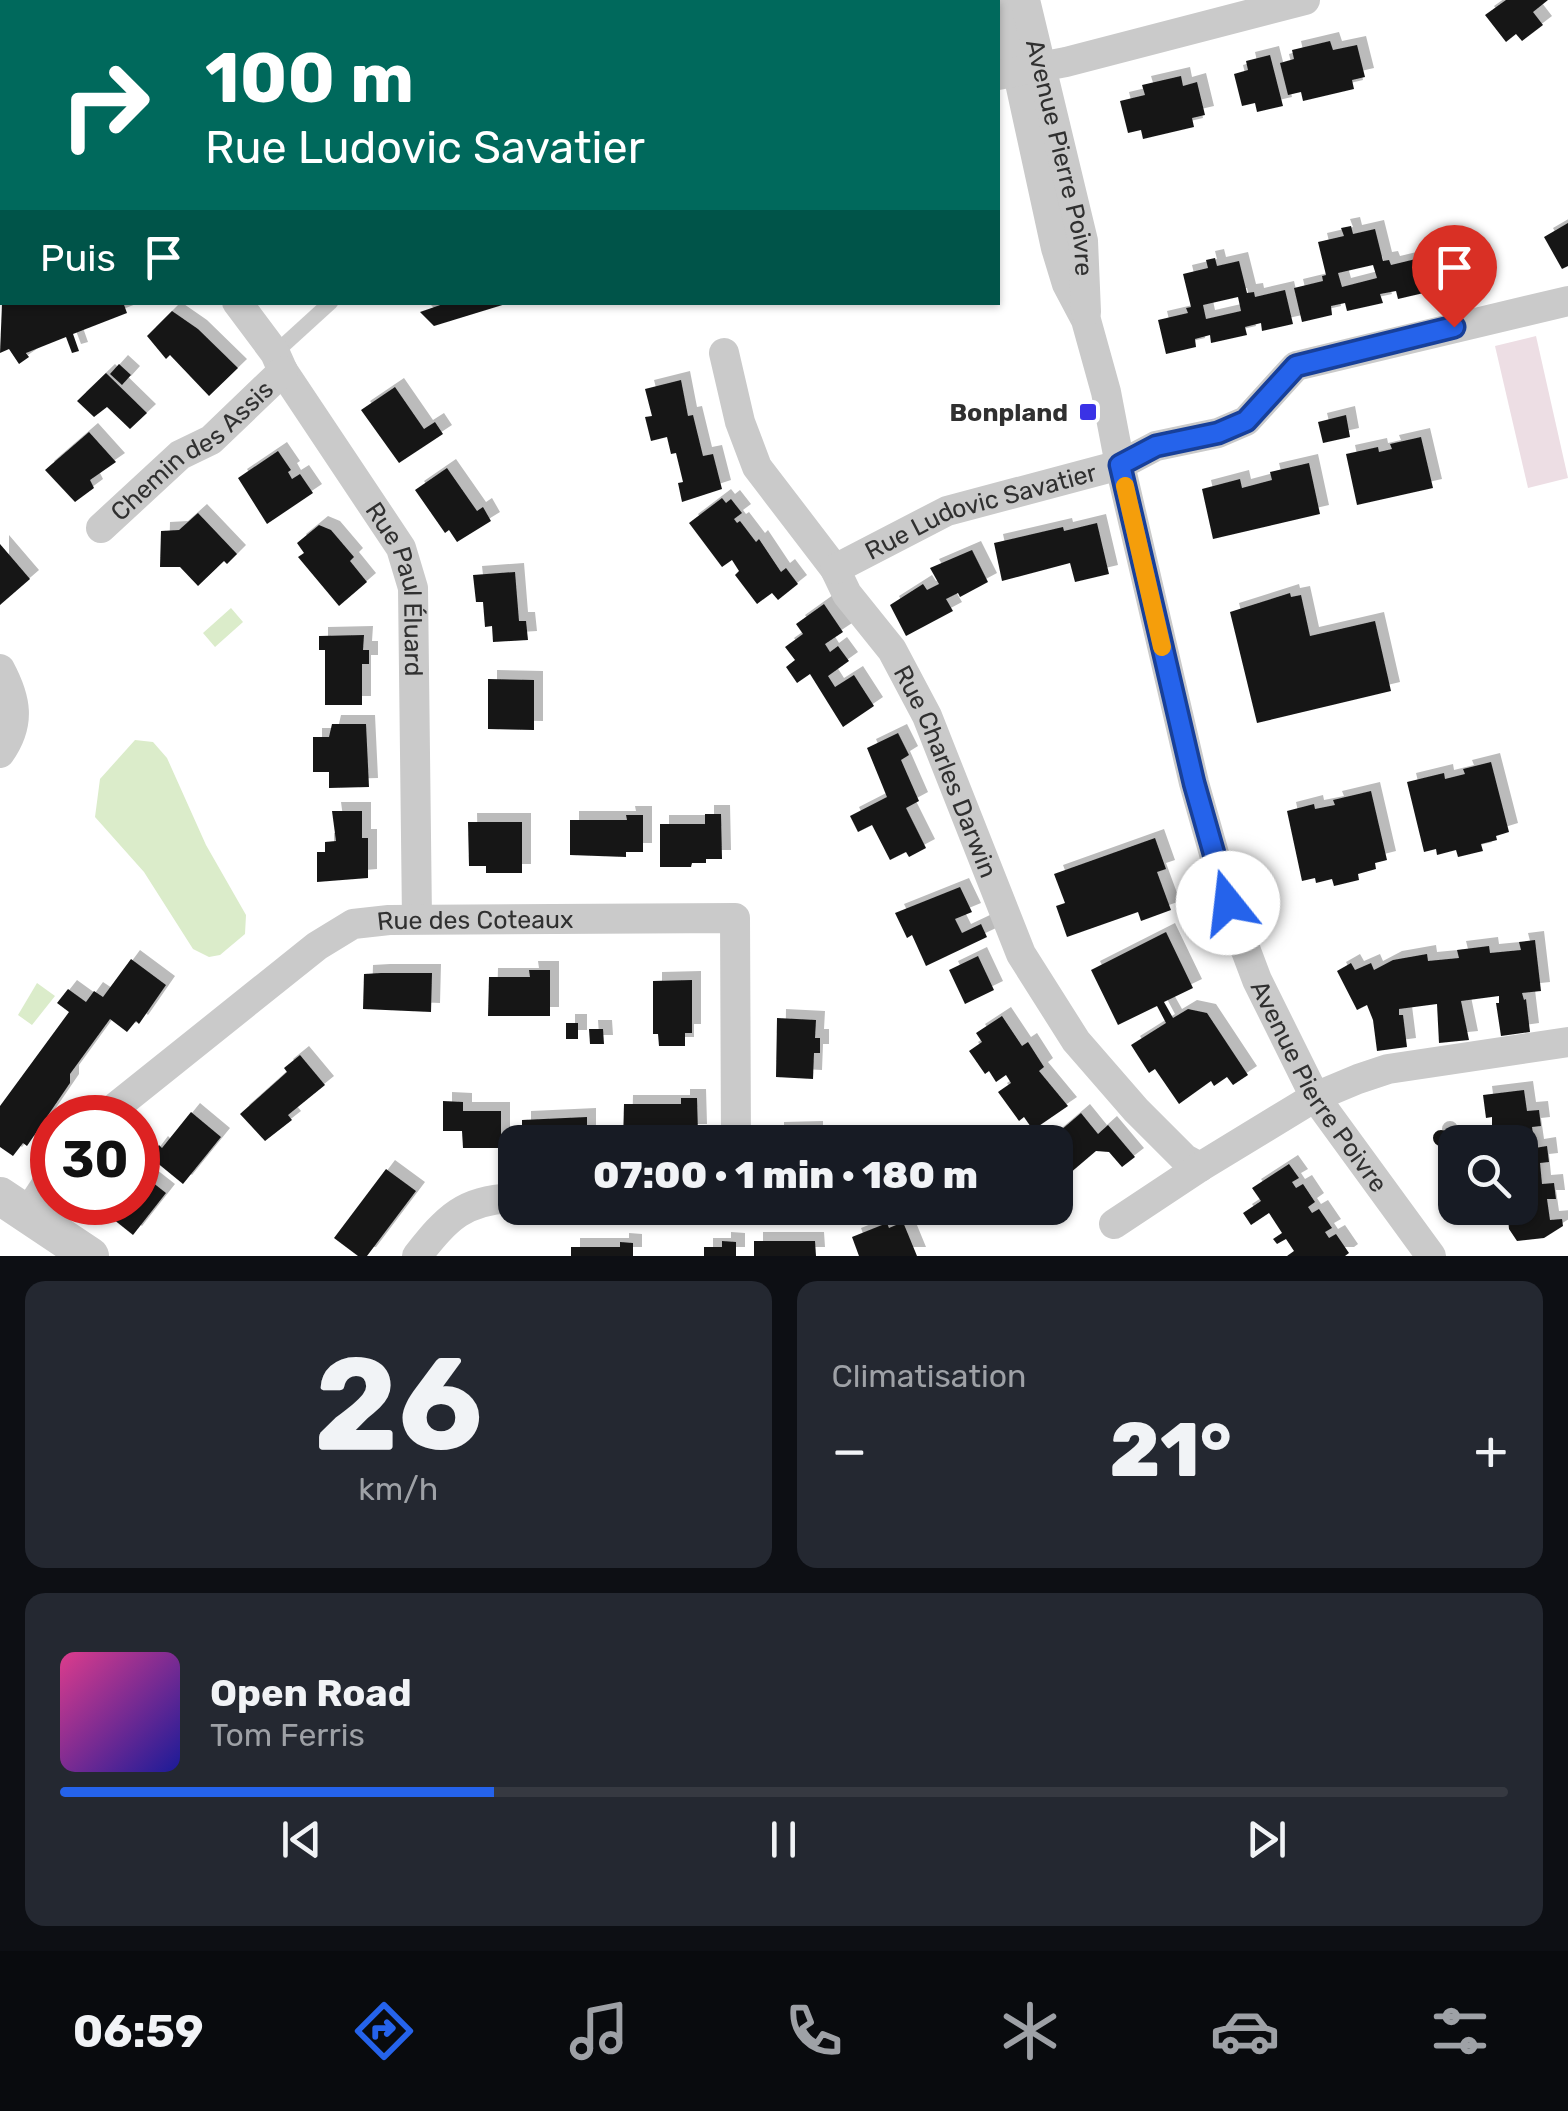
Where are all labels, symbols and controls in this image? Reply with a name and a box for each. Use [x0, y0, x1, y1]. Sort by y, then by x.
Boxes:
street label: Avenue Pierre Poivre [1020, 36, 1099, 277]
text: 100 m [205, 37, 414, 120]
icon: right [40, 40, 170, 170]
text: Rue Ludovic Savatier [205, 121, 645, 174]
pin [1412, 225, 1497, 328]
icon: arrive [136, 230, 191, 285]
text: Puis [40, 235, 116, 281]
icon: arrive [1427, 240, 1482, 295]
street label: Chemin des Assis [104, 374, 279, 526]
place label: Bonpland [950, 398, 1068, 427]
marker: Bonpland [1077, 401, 1099, 423]
street label: Rue Ludovic Savatier [860, 457, 1100, 565]
street label: Rue Paul Éluard [360, 496, 429, 677]
street label: Rue Charles Darwin [888, 660, 1004, 882]
position arrow [1176, 851, 1280, 955]
street label: Rue des Coteaux [375, 904, 574, 936]
street label: Avenue Pierre Poivre [1245, 975, 1394, 1198]
speed limit sign: 30 [30, 1095, 160, 1225]
map controls [1438, 1125, 1538, 1225]
button: search [1438, 1125, 1538, 1225]
text: 07:00 · 1 min · 180 m [593, 1152, 978, 1198]
text: 26 [314, 1327, 483, 1482]
text: Climatisation [832, 1357, 1026, 1395]
text: 21° [1110, 1406, 1231, 1495]
text: − [832, 1418, 867, 1483]
text: + [1474, 1418, 1508, 1483]
text: km/h [358, 1470, 438, 1508]
text: Open Road [210, 1670, 412, 1716]
text: Tom Ferris [210, 1716, 365, 1754]
icon: previous [274, 1812, 329, 1867]
icon: pause [756, 1812, 811, 1867]
icon: next [1239, 1812, 1294, 1867]
icon: directions [349, 1996, 419, 2066]
icon: music [564, 1996, 634, 2066]
icon: phone [779, 1996, 849, 2066]
icon: climate [995, 1996, 1065, 2066]
icon: car [1210, 1996, 1280, 2066]
icon: filters [1425, 1996, 1495, 2066]
text: 06:59 [73, 2005, 204, 2058]

